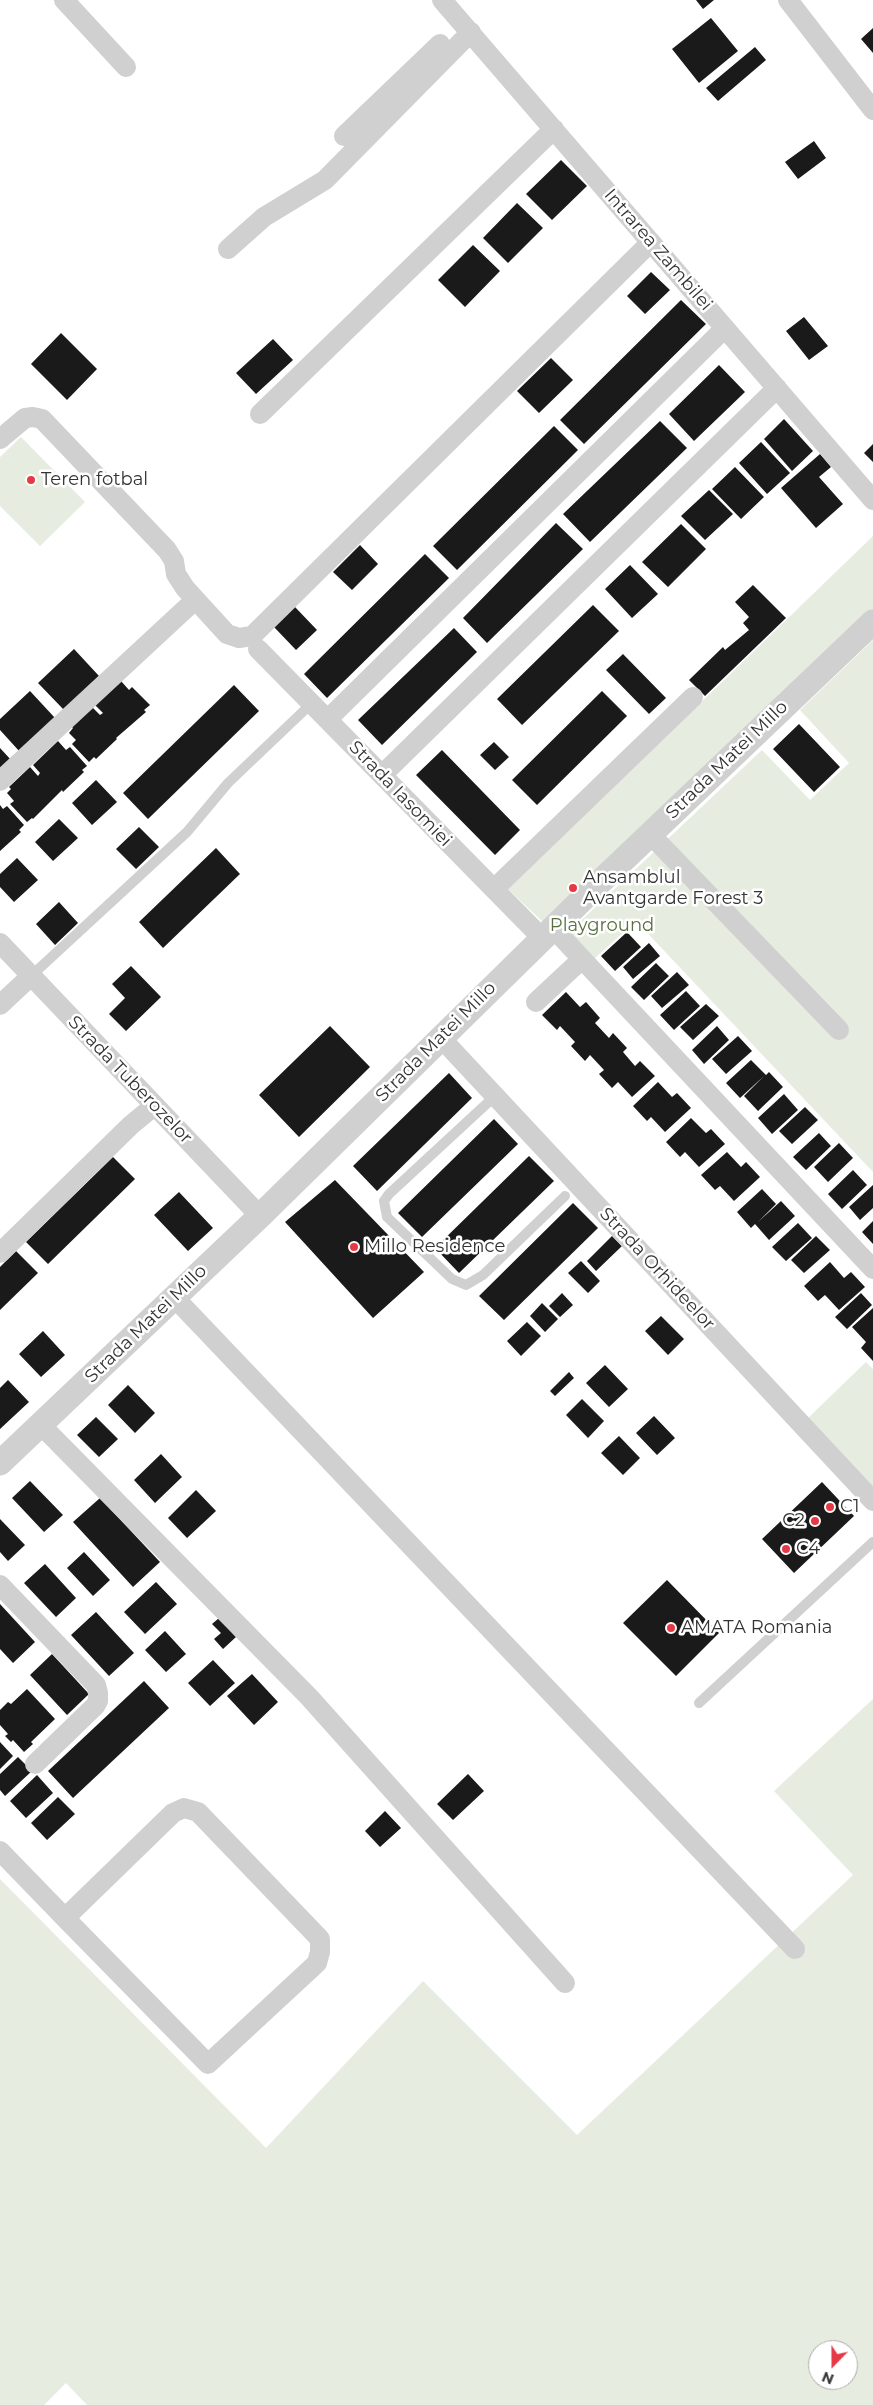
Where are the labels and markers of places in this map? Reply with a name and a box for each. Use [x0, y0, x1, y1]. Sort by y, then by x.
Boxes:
place label: Teren fotbal [41, 469, 148, 491]
marker: Teren fotbal [25, 474, 37, 486]
place label: Ansamblul Avantgarde Forest 3 [583, 867, 764, 910]
marker: Ansamblul Avantgarde Forest 3 [567, 882, 579, 894]
place label: Millo Residence [364, 1236, 505, 1258]
marker: Millo Residence [348, 1241, 360, 1253]
place label: C1 [840, 1496, 859, 1518]
marker: C1 [824, 1501, 836, 1513]
place label: C2 [782, 1510, 805, 1532]
marker: C2 [809, 1515, 821, 1527]
place label: C4 [796, 1538, 820, 1560]
marker: C4 [780, 1543, 792, 1555]
place label: AMATA Romania [681, 1617, 832, 1639]
marker: AMATA Romania [665, 1622, 677, 1634]

